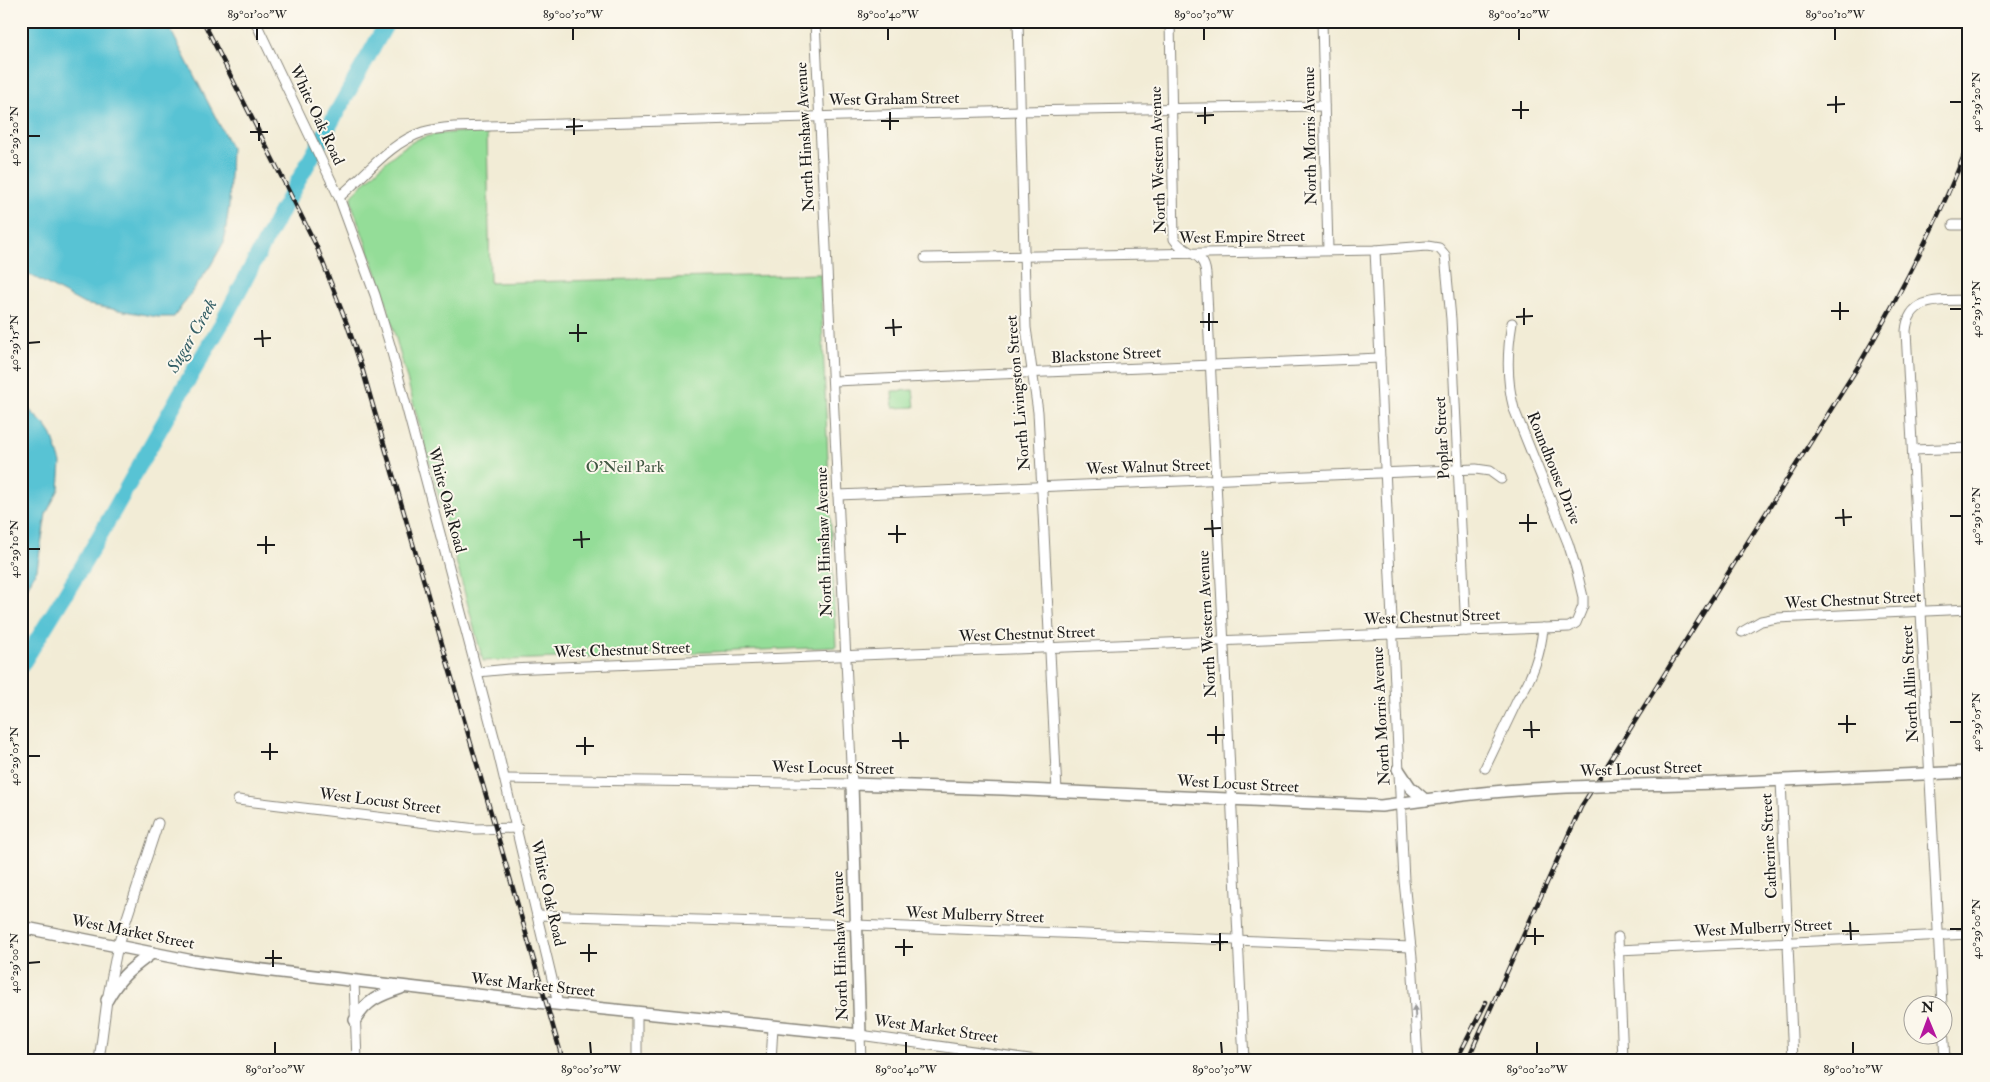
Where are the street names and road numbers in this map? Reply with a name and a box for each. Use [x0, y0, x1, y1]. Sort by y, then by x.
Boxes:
street label: White Oak Road [285, 61, 349, 168]
street label: North Hinshaw Avenue [791, 61, 819, 212]
street label: North Morris Avenue [1299, 66, 1321, 206]
street label: North Western Avenue [1145, 86, 1171, 234]
street label: West Graham Street [827, 88, 960, 110]
street label: West Empire Street [1178, 226, 1305, 249]
street label: North Livingston Street [1001, 314, 1035, 472]
street label: Blackstone Street [1050, 342, 1162, 368]
street label: Poplar Street [1430, 396, 1455, 480]
street label: Roundhouse Drive [1522, 409, 1586, 528]
street label: White Oak Road [423, 444, 471, 555]
street label: West Walnut Street [1084, 455, 1211, 479]
street label: North Hinshaw Avenue [811, 466, 837, 617]
street label: North Western Avenue [1193, 550, 1221, 698]
street label: West Chestnut Street [1783, 586, 1922, 614]
street label: West Chestnut Street [1362, 605, 1501, 629]
street label: West Chestnut Street [957, 622, 1096, 646]
street label: North Allin Street [1897, 625, 1923, 743]
street label: West Chestnut Street [552, 638, 691, 662]
street label: North Morris Avenue [1367, 646, 1395, 786]
street label: West Locust Street [771, 757, 894, 779]
street label: West Locust Street [1579, 757, 1702, 781]
street label: West Locust Street [1175, 771, 1300, 797]
street label: West Locust Street [317, 784, 442, 818]
street label: Catherine Street [1756, 793, 1782, 899]
street label: White Oak Road [526, 837, 570, 948]
street label: North Hinshaw Avenue [827, 870, 853, 1021]
street label: West Mulberry Street [904, 903, 1045, 927]
street label: West Market Street [69, 910, 196, 954]
street label: West Mulberry Street [1692, 914, 1833, 942]
street label: West Market Street [469, 968, 596, 1001]
street label: West Market Street [872, 1010, 999, 1048]

